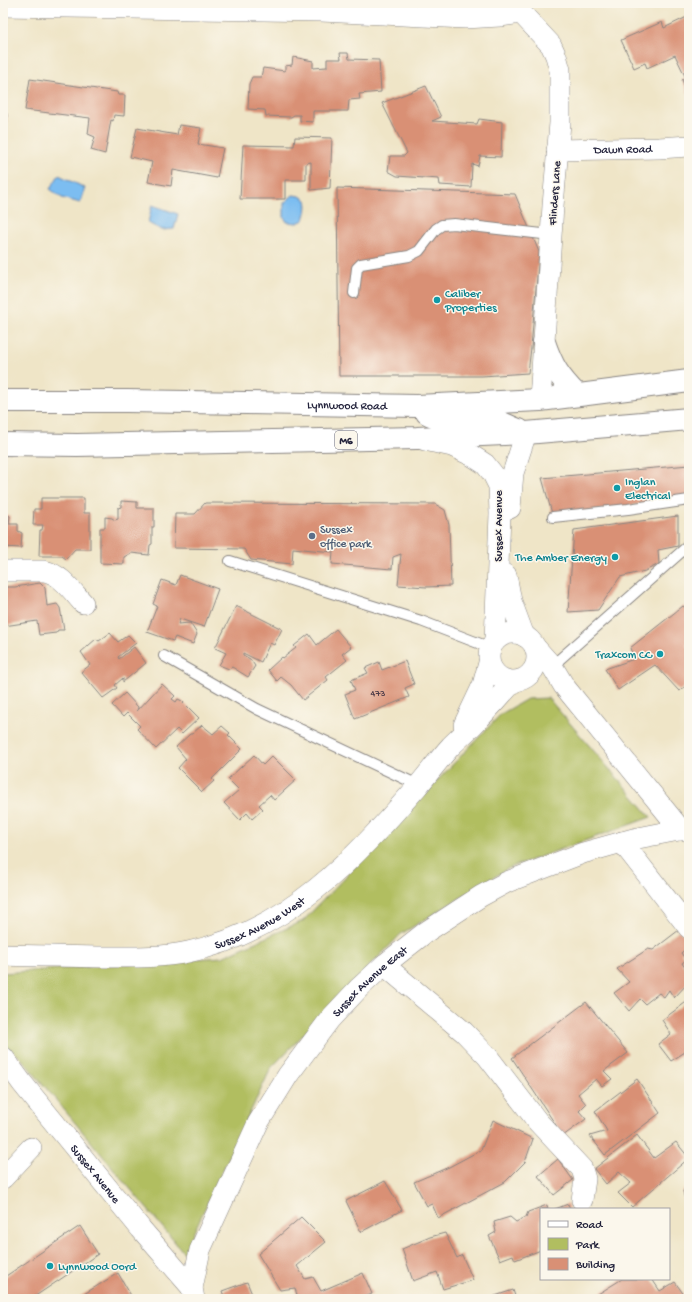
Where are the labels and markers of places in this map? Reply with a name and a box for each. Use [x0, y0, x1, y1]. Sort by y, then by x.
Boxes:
place label: Caliber Properties [444, 288, 497, 316]
marker: Caliber Properties [432, 295, 442, 305]
place label: Inglan Electrical [625, 476, 671, 504]
marker: Inglan Electrical [612, 483, 622, 493]
place label: Sussex office park [320, 524, 373, 552]
marker: Sussex office park [307, 531, 317, 541]
place label: The Amber Energy [514, 552, 607, 566]
marker: The Amber Energy [610, 552, 620, 562]
place label: Traxcom CC [594, 649, 653, 663]
marker: Traxcom CC [655, 649, 665, 659]
marker: Lynnwood Oord [45, 1261, 55, 1271]
place label: Lynnwood Oord [58, 1261, 137, 1275]

